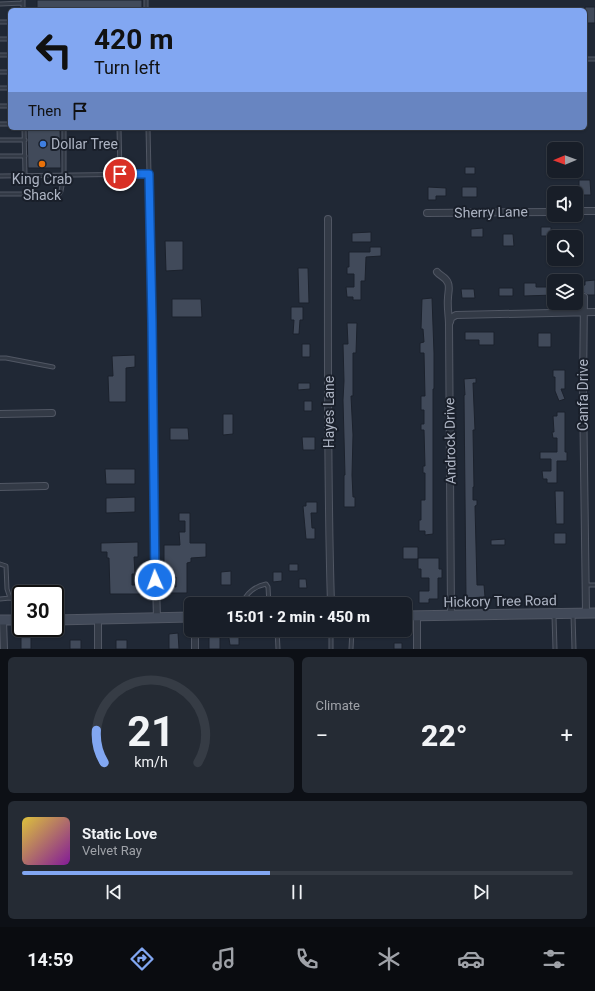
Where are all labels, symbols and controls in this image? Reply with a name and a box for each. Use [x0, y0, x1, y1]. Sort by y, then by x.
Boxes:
text: 420 m [94, 23, 173, 56]
icon: left [28, 24, 80, 76]
text: Turn left [94, 57, 160, 78]
icon: arrive [69, 100, 91, 122]
text: Then [28, 102, 61, 120]
place label: Dollar Tree [51, 136, 118, 152]
marker: Dollar Tree [38, 139, 48, 149]
north arrow [547, 142, 583, 178]
map controls [547, 142, 583, 310]
pin [103, 157, 137, 191]
marker: King Crab Shack [37, 159, 47, 169]
icon: arrive [109, 163, 131, 185]
place label: King Crab Shack [12, 171, 72, 203]
button: sound [547, 186, 583, 222]
street label: Sherry Lane [454, 203, 528, 221]
button: search [547, 230, 583, 266]
button: layers [547, 274, 583, 310]
street label: Canfa Drive [575, 359, 591, 431]
street label: Hayes Lane [321, 376, 337, 448]
street label: Androck Drive [441, 398, 459, 484]
position arrow [134, 559, 176, 601]
speed limit sign: 30 [12, 585, 64, 637]
street label: Hickory Tree Road [443, 592, 557, 610]
text: 15:01 · 2 min · 450 m [226, 608, 370, 626]
text: Climate [316, 698, 360, 713]
text: 21 [127, 707, 175, 756]
text: 22° [421, 718, 468, 753]
text: − [316, 723, 328, 748]
text: + [561, 723, 573, 748]
text: km/h [134, 754, 168, 770]
text: Static Love [82, 825, 157, 843]
text: Velvet Ray [82, 843, 142, 858]
icon: previous [103, 881, 125, 903]
icon: pause [286, 881, 308, 903]
icon: next [470, 881, 492, 903]
icon: directions [128, 945, 156, 973]
icon: music [210, 945, 238, 973]
icon: phone [293, 945, 321, 973]
icon: climate [375, 945, 403, 973]
icon: car [457, 945, 485, 973]
icon: filters [540, 945, 568, 973]
text: 14:59 [27, 949, 74, 970]

